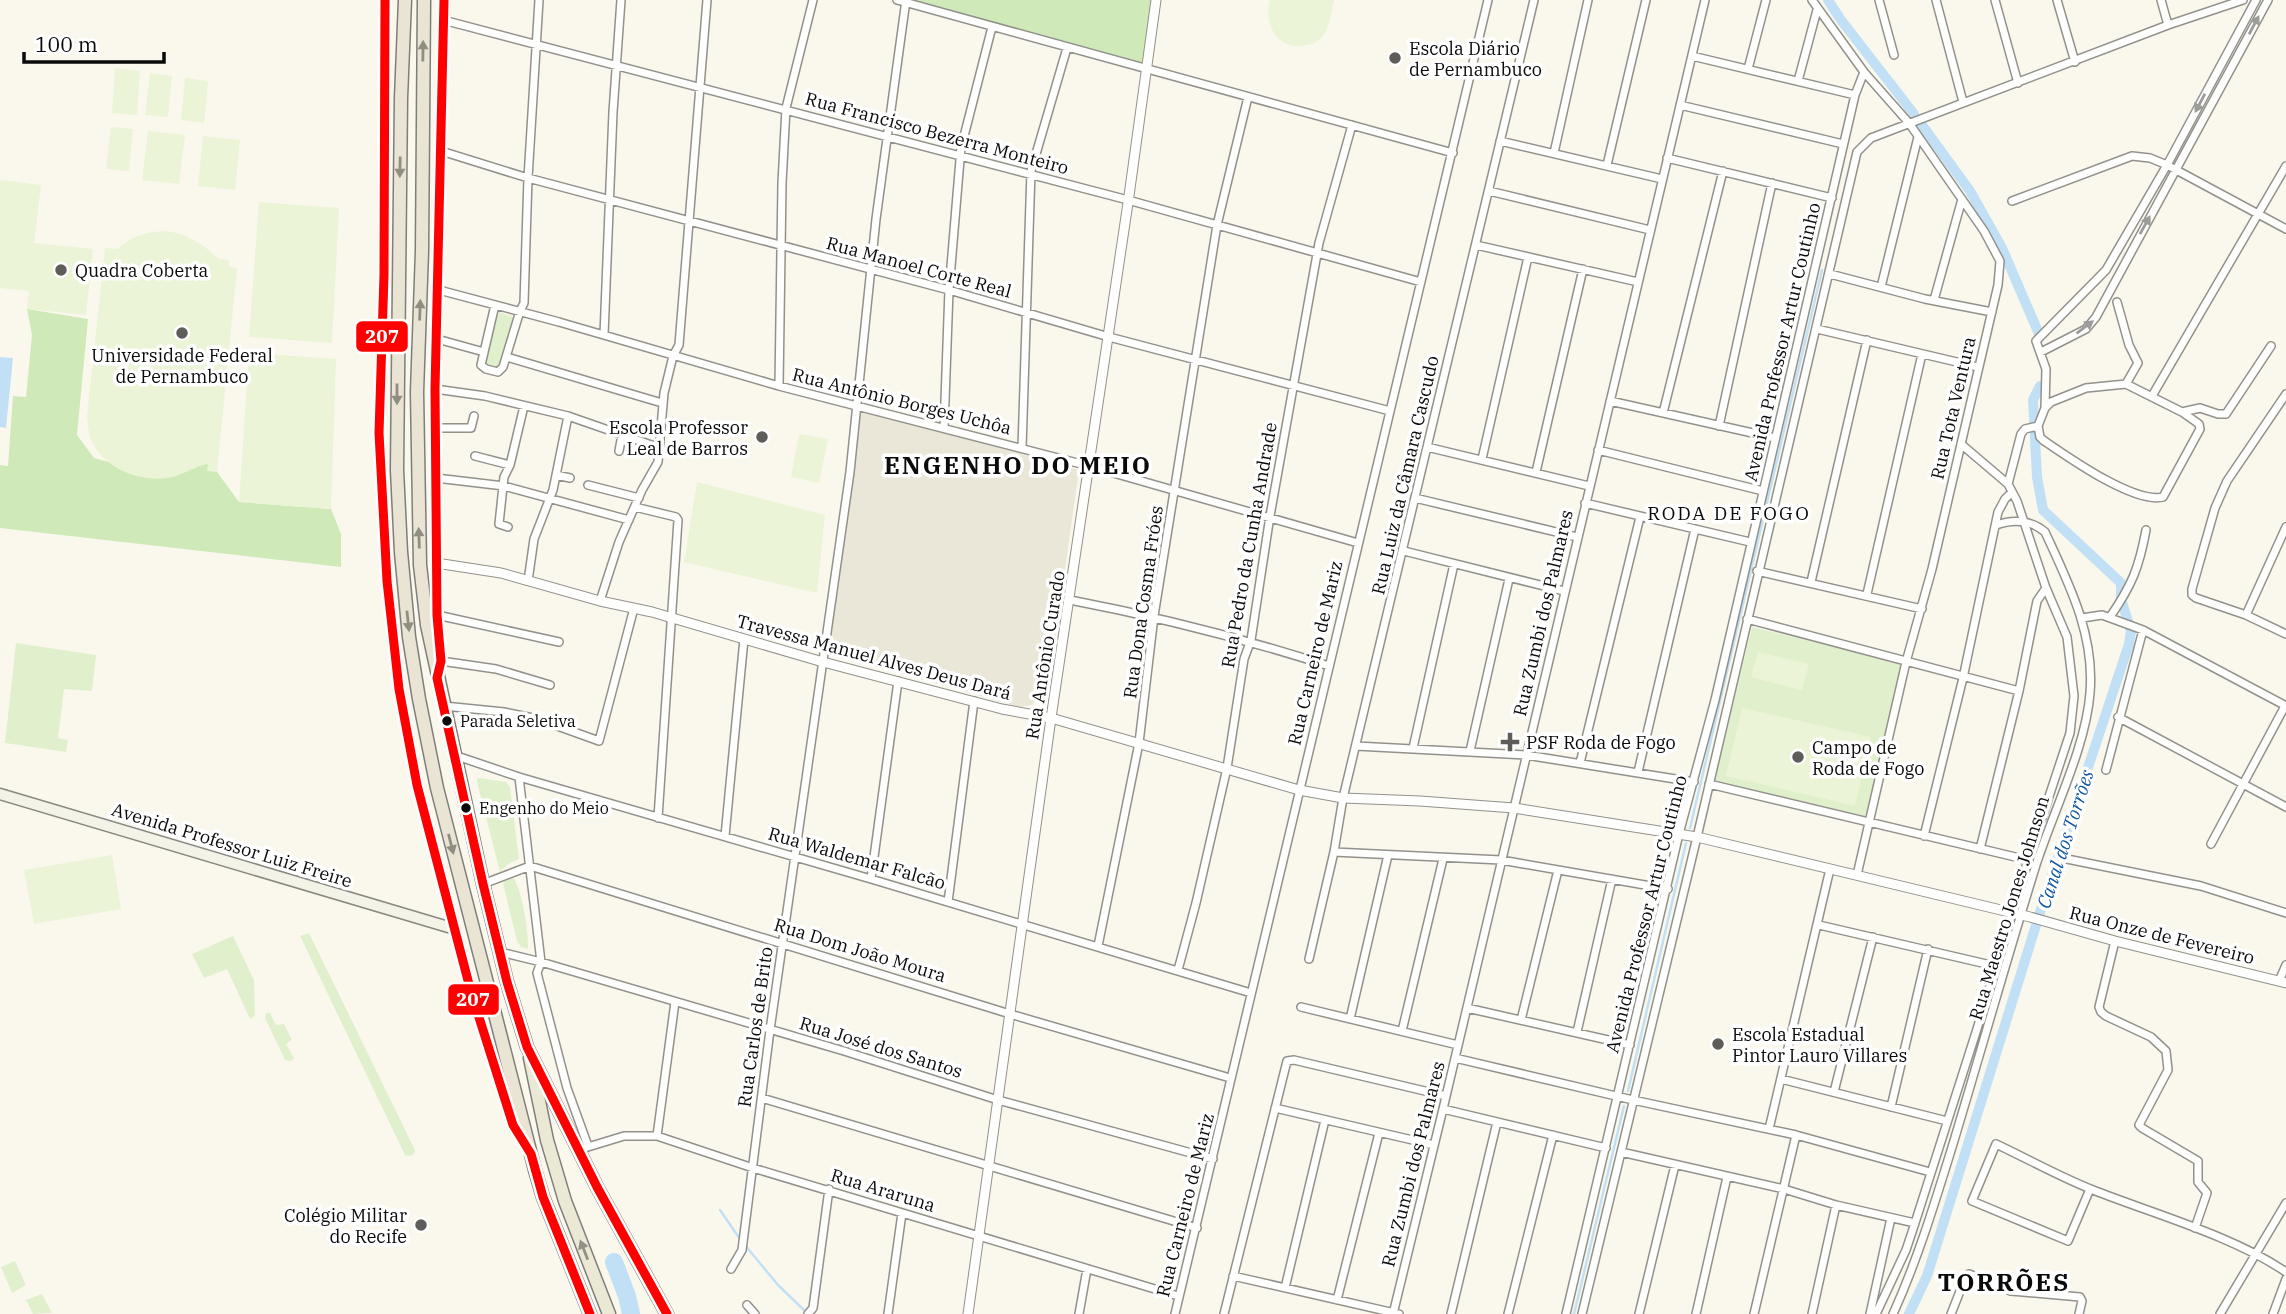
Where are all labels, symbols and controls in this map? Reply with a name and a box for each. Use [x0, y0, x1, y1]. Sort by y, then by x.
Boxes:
one-way arrow [2248, 16, 2260, 35]
scale bar [24, 21, 164, 65]
text: 100 m [35, 30, 98, 58]
place label: Escola Diário de Pernambuco [1409, 37, 1542, 81]
one-way arrow [417, 39, 429, 61]
marker: Escola Diário de Pernambuco [1387, 50, 1403, 66]
street label: Rua Francisco Bezerra Monteiro [803, 87, 1071, 179]
one-way arrow [2195, 93, 2206, 113]
one-way arrow [395, 156, 406, 178]
street label: Avenida Professor Artur Coutinho [1739, 200, 1825, 484]
one-way arrow [2139, 215, 2151, 235]
street label: Rua Manoel Corte Real [824, 231, 1014, 303]
place label: Quadra Coberta [75, 259, 209, 282]
marker: Quadra Coberta [53, 262, 69, 278]
one-way arrow [414, 299, 425, 321]
one-way arrow [2075, 319, 2093, 334]
line badge: 207 [355, 320, 409, 353]
text: 207 [365, 324, 399, 348]
marker: Universidade Federal de Pernambuco [174, 325, 190, 341]
street label: Rua Tota Ventura [1925, 334, 1981, 482]
place label: Universidade Federal de Pernambuco [91, 344, 273, 388]
street label: Rua Luiz da Câmara Cascudo [1366, 353, 1444, 597]
street label: Rua Antônio Borges Uchôa [790, 363, 1014, 439]
one-way arrow [391, 383, 403, 405]
place label: Escola Professor Leal de Barros [609, 416, 748, 460]
street label: Rua Pedro da Cunha Andrade [1216, 420, 1282, 670]
marker: Escola Professor Leal de Barros [754, 429, 770, 445]
district label: ENGENHO DO MEIO [884, 449, 1152, 481]
district label: RODA DE FOGO [1647, 501, 1811, 525]
street label: Rua Dona Cosma Fróes [1118, 504, 1168, 700]
street label: Rua Zumbi dos Palmares [1508, 508, 1578, 718]
one-way arrow [413, 527, 424, 549]
street label: Rua Carneiro de Mariz [1283, 558, 1347, 748]
street label: Rua Antônio Curado [1020, 569, 1070, 741]
street label: Travessa Manuel Alves Deus Dará [734, 609, 1014, 705]
one-way arrow [402, 610, 413, 632]
place label: Parada Seletiva [460, 711, 576, 731]
marker: Parada Seletiva [440, 714, 454, 728]
place label: PSF Roda de Fogo [1526, 731, 1676, 754]
marker: PSF Roda de Fogo [1500, 732, 1520, 752]
place label: Campo de Roda de Fogo [1812, 736, 1924, 780]
marker: Campo de Roda de Fogo [1790, 749, 1806, 765]
water label: Canal dos Torrões [2031, 767, 2099, 911]
street label: Avenida Professor Artur Coutinho [1600, 773, 1692, 1055]
street label: Rua Maestro Jones Johnson [1964, 793, 2054, 1023]
street label: Avenida Professor Luiz Freire [109, 797, 355, 893]
place label: Engenho do Meio [479, 798, 609, 818]
marker: Engenho do Meio [459, 801, 473, 815]
street label: Rua Waldemar Falcão [766, 822, 948, 894]
one-way arrow [446, 833, 457, 855]
street label: Rua Onze de Fevereiro [2067, 901, 2257, 969]
street label: Rua Dom João Moura [771, 913, 949, 987]
street label: Rua Carlos de Brito [732, 945, 778, 1109]
line badge: 207 [447, 983, 500, 1016]
text: 207 [456, 987, 490, 1011]
street label: Rua José dos Santos [797, 1011, 965, 1083]
place label: Escola Estadual Pintor Lauro Villares [1732, 1023, 1907, 1067]
marker: Escola Estadual Pintor Lauro Villares [1710, 1036, 1726, 1052]
street label: Rua Zumbi dos Palmares [1376, 1059, 1450, 1269]
street label: Rua Carneiro de Mariz [1151, 1111, 1219, 1299]
street label: Rua Araruna [828, 1163, 938, 1217]
place label: Colégio Militar do Recife [284, 1204, 407, 1248]
marker: Colégio Militar do Recife [413, 1217, 429, 1233]
one-way arrow [578, 1240, 589, 1261]
district label: TORRÕES [1938, 1266, 2070, 1298]

